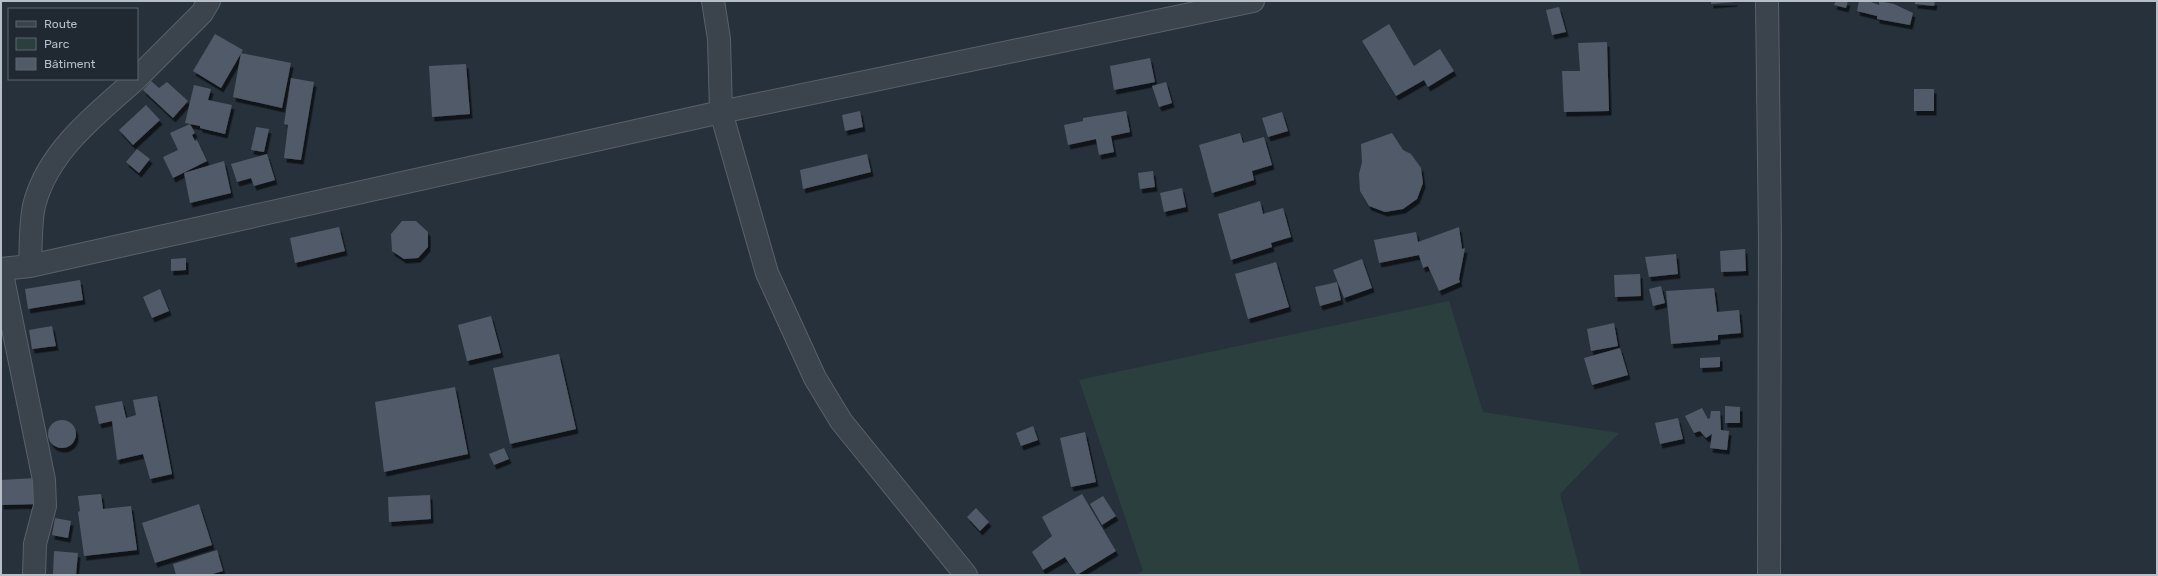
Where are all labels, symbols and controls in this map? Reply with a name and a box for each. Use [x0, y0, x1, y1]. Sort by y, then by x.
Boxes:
legend [8, 8, 138, 80]
text: Route [44, 17, 78, 31]
text: Parc [44, 37, 70, 51]
text: Bâtiment [44, 57, 96, 71]

